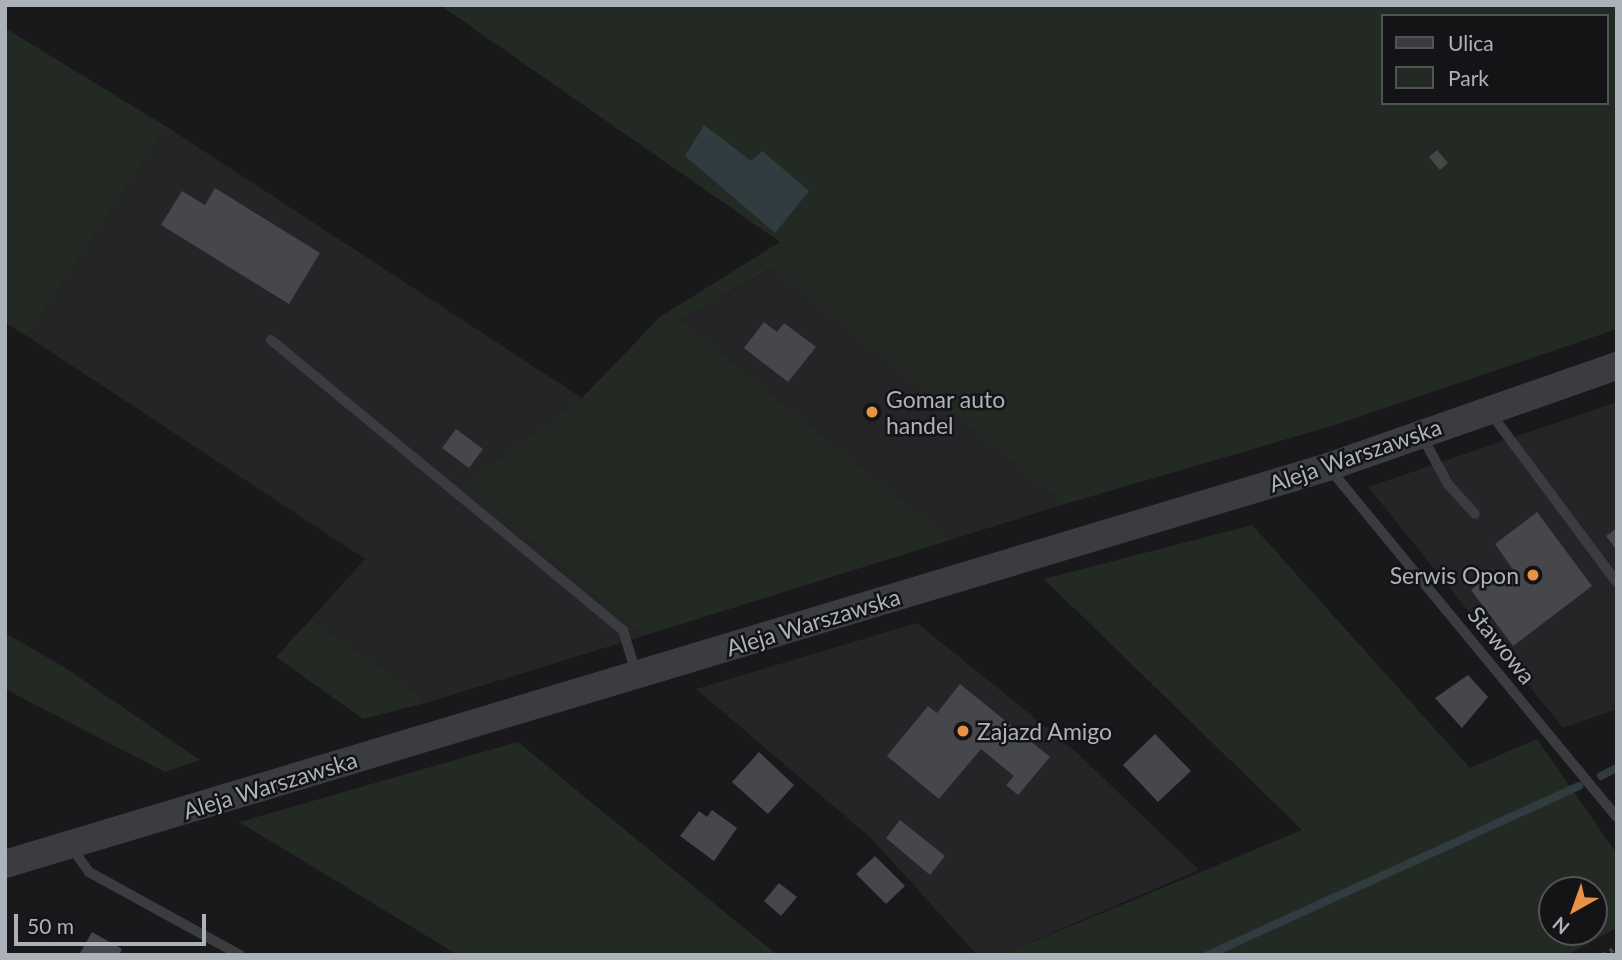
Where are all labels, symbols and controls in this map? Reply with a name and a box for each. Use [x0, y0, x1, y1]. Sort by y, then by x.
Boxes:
legend [1380, 14, 1608, 105]
text: Ulica [1448, 30, 1494, 55]
text: Park [1448, 65, 1489, 90]
place label: Gomar auto handel [886, 385, 1006, 439]
marker: Gomar auto handel [864, 404, 880, 420]
street label: Aleja Warszawska [1265, 412, 1445, 498]
place label: Serwis Opon [1390, 561, 1519, 589]
marker: Serwis Opon [1525, 567, 1541, 583]
street label: Aleja Warszawska [722, 582, 904, 662]
street label: Stawowa [1462, 601, 1542, 689]
place label: Zajazd Amigo [977, 717, 1113, 745]
marker: Zajazd Amigo [955, 723, 971, 739]
street label: Aleja Warszawska [179, 745, 361, 825]
north arrow [1538, 876, 1608, 946]
scale bar [18, 900, 210, 944]
text: N [1547, 912, 1573, 939]
text: 50 m [27, 913, 74, 938]

